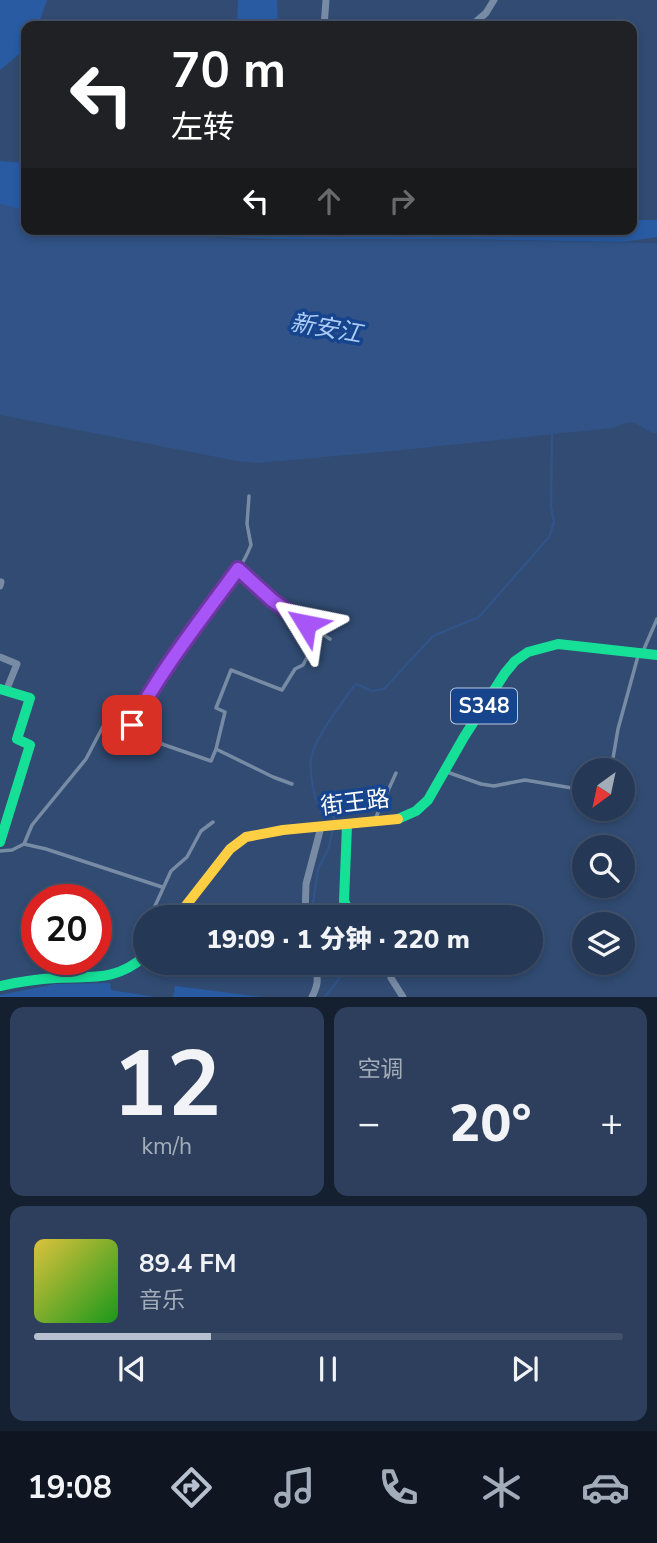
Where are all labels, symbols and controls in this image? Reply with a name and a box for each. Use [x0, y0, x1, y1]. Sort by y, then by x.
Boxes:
text: 70 m [171, 37, 286, 104]
icon: left [56, 49, 147, 140]
text: 左转 [171, 106, 235, 149]
icon: left [237, 182, 275, 220]
icon: ahead [310, 182, 348, 220]
icon: right [383, 182, 421, 220]
water label: 新安江 [288, 306, 367, 351]
position arrow [269, 587, 343, 661]
road number: S348 [451, 688, 517, 724]
pin [102, 695, 162, 755]
icon: arrive [113, 706, 151, 744]
north arrow [572, 758, 635, 821]
map controls [572, 758, 635, 975]
street label: 街王路 [319, 783, 391, 822]
button: search [572, 835, 635, 898]
speed limit sign: 20 [21, 884, 112, 975]
button: layers [572, 912, 635, 975]
text: 19:09 · 1 分钟 · 220 m [206, 922, 470, 957]
text: 12 [112, 1023, 221, 1147]
text: 空调 [358, 1054, 404, 1085]
text: 20° [449, 1088, 531, 1159]
text: − [358, 1098, 380, 1149]
text: + [600, 1098, 623, 1149]
text: km/h [141, 1131, 192, 1162]
text: 89.4 FM [139, 1246, 236, 1281]
text: 音乐 [139, 1285, 185, 1316]
icon: previous [113, 1350, 151, 1388]
icon: pause [309, 1350, 347, 1388]
icon: next [506, 1350, 544, 1388]
icon: directions [167, 1463, 216, 1512]
icon: music [270, 1463, 319, 1512]
icon: phone [374, 1463, 423, 1512]
icon: climate [477, 1463, 526, 1512]
icon: car [581, 1463, 630, 1512]
text: 19:08 [27, 1466, 112, 1509]

